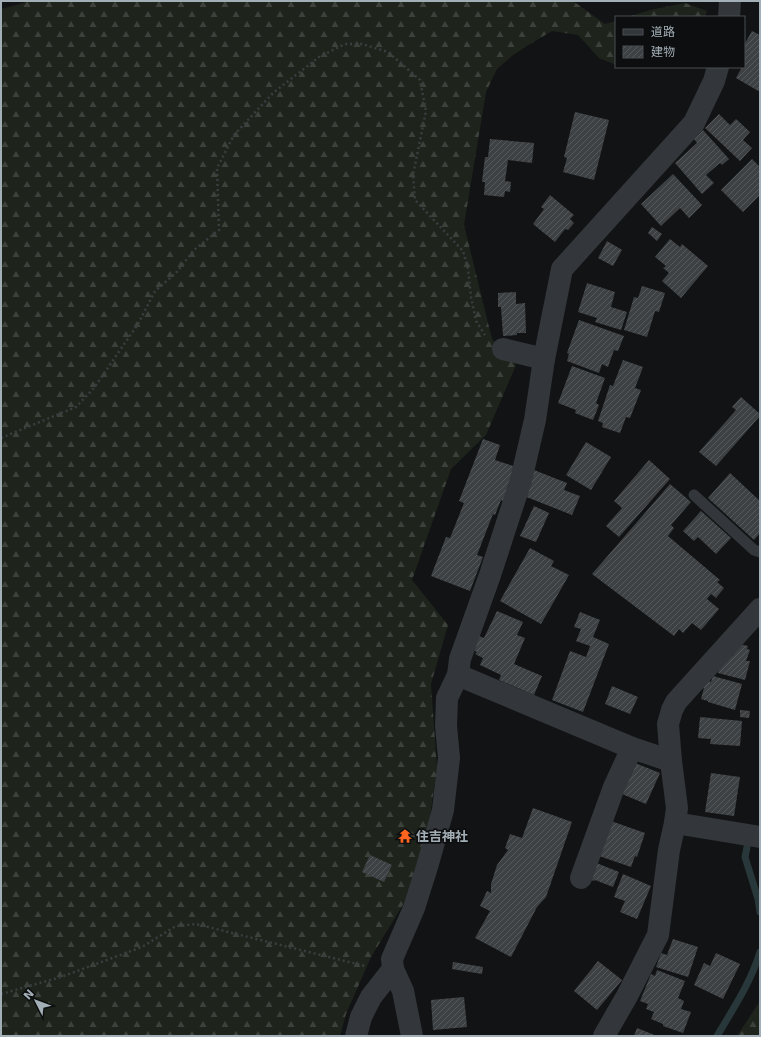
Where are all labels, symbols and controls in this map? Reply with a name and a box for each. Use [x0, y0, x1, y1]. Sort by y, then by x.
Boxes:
legend [615, 16, 745, 68]
text: 道路 [651, 25, 675, 39]
text: 建物 [651, 45, 675, 59]
temple icon: 住吉神社 [397, 828, 413, 844]
place label: 住吉神社 [416, 829, 468, 844]
north arrow [16, 981, 56, 1021]
text: N [21, 987, 37, 1002]

